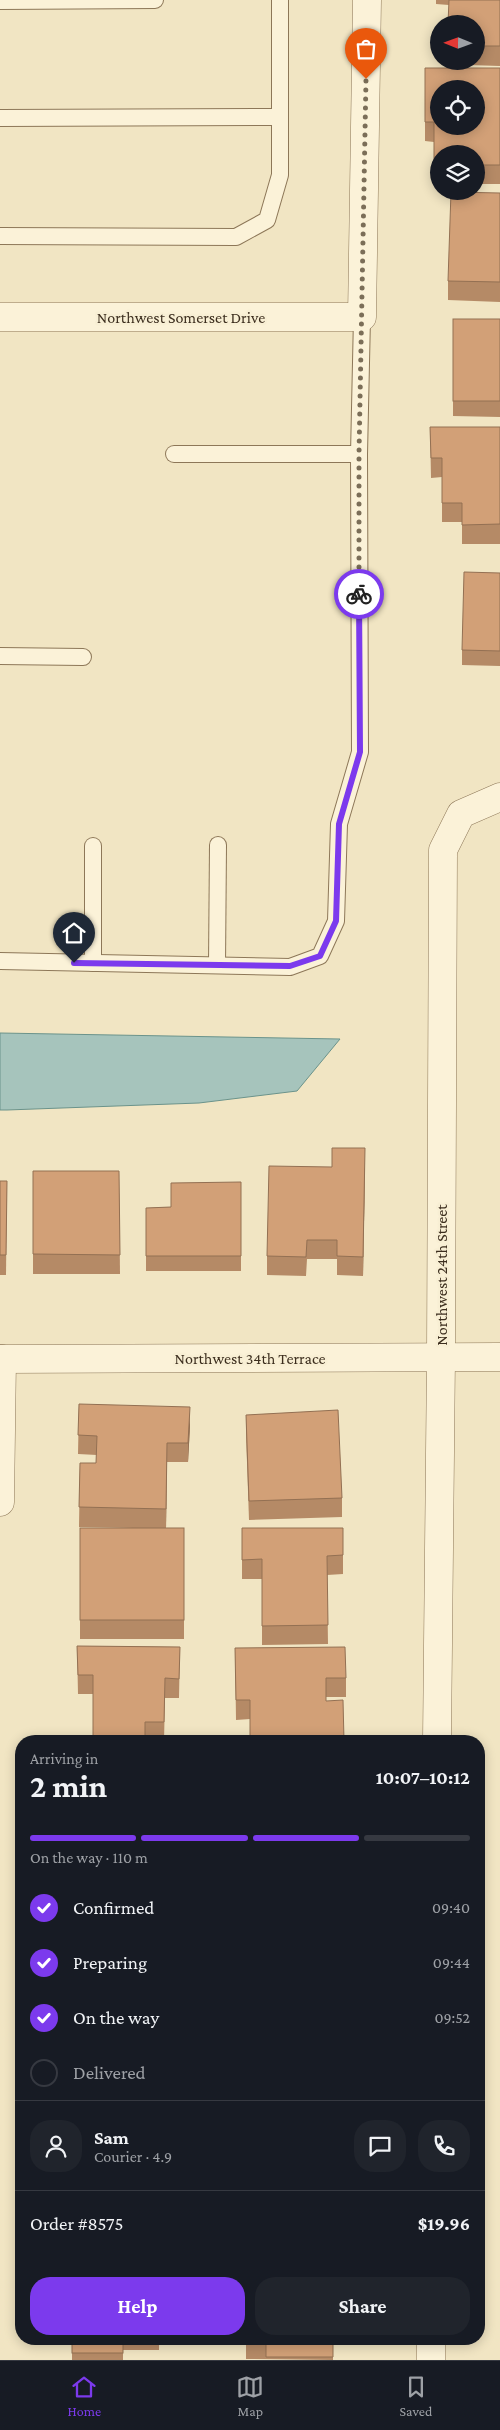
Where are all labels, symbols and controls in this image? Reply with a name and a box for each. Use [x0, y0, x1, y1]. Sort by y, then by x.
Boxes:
north arrow [430, 15, 485, 70]
map controls [430, 15, 485, 200]
pin [345, 28, 387, 79]
icon: bag [352, 35, 380, 63]
button: locate [430, 80, 485, 135]
button: layers [430, 145, 485, 200]
street label: Northwest Somerset Drive [97, 309, 265, 326]
courier [334, 569, 384, 619]
icon: bike [345, 580, 373, 608]
pin [53, 912, 95, 963]
icon: home [60, 919, 88, 947]
street label: Northwest 24th Street [433, 1204, 450, 1346]
street label: Northwest 34th Terrace [175, 1350, 325, 1367]
text: Arriving in [30, 1750, 98, 1767]
text: 10:07–10:12 [376, 1767, 470, 1788]
text: 2 min [30, 1768, 107, 1804]
text: On the way · 110 m [30, 1849, 148, 1866]
icon: check [30, 1894, 58, 1922]
text: Confirmed [73, 1897, 154, 1918]
text: 09:40 [432, 1899, 470, 1916]
icon: check [30, 1949, 58, 1977]
text: Preparing [73, 1952, 147, 1973]
text: 09:44 [433, 1954, 470, 1971]
icon: check [30, 2004, 58, 2032]
text: On the way [73, 2007, 159, 2028]
text: 09:52 [434, 2009, 470, 2026]
text: Delivered [73, 2062, 146, 2083]
button: person [30, 2120, 82, 2172]
button: chat [354, 2120, 406, 2172]
button: phone [418, 2120, 470, 2172]
text: Sam [94, 2127, 129, 2148]
text: Courier · 4.9 [94, 2148, 172, 2165]
text: Order #8575 [30, 2213, 123, 2234]
text: $19.96 [418, 2213, 470, 2234]
button: Help [30, 2277, 245, 2335]
button: Share [255, 2277, 470, 2335]
tab: Home [68, 2373, 101, 2419]
tab: Map [236, 2373, 264, 2419]
tab: Saved [400, 2373, 432, 2419]

